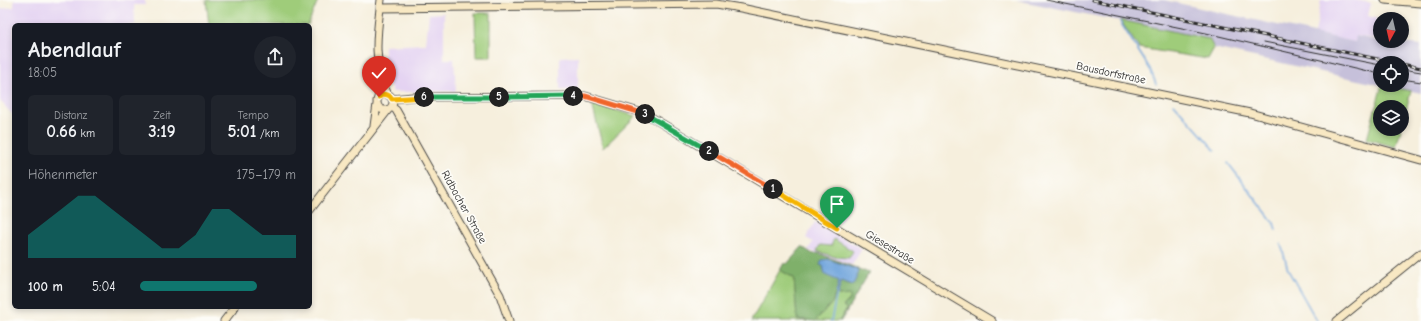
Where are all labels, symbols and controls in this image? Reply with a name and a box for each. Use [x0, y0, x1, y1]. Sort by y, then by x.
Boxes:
north arrow [1373, 12, 1409, 48]
map controls [1373, 12, 1409, 136]
button: share [254, 36, 296, 78]
text: Abendlauf [28, 37, 121, 63]
pin [362, 56, 396, 97]
button: locate [1373, 56, 1409, 92]
street label: Bausdorfstraße [1075, 59, 1147, 87]
icon: check [368, 62, 390, 84]
text: 18:05 [28, 65, 57, 80]
pin: 4 [563, 86, 583, 106]
pin: 6 [414, 87, 434, 107]
pin: 5 [489, 87, 509, 107]
text: 4 [570, 89, 576, 102]
text: 6 [421, 90, 427, 103]
text: 5 [496, 90, 502, 103]
button: layers [1373, 100, 1409, 136]
pin: 3 [635, 104, 655, 124]
text: 3 [642, 107, 648, 120]
text: Distanz [54, 109, 87, 122]
text: Zeit [153, 109, 171, 122]
text: Tempo [238, 109, 269, 122]
text: 0.66 [46, 122, 77, 141]
text: 3:19 [148, 122, 176, 141]
text: 5:01 [227, 122, 256, 141]
text: km [77, 127, 95, 140]
text: /km [256, 127, 279, 140]
pin: 2 [699, 141, 719, 161]
text: 2 [706, 144, 712, 157]
text: Höhenmeter [28, 167, 97, 182]
text: 175–179 m [237, 167, 296, 182]
street label: Ridbacher Straße [439, 168, 490, 246]
pin: 1 [763, 179, 783, 199]
text: 1 [771, 182, 775, 195]
pin [820, 187, 854, 228]
icon: arrive [826, 193, 848, 215]
street label: Giesestraße [863, 227, 917, 267]
text: 100 m [28, 279, 63, 294]
text: 5:04 [92, 279, 116, 294]

